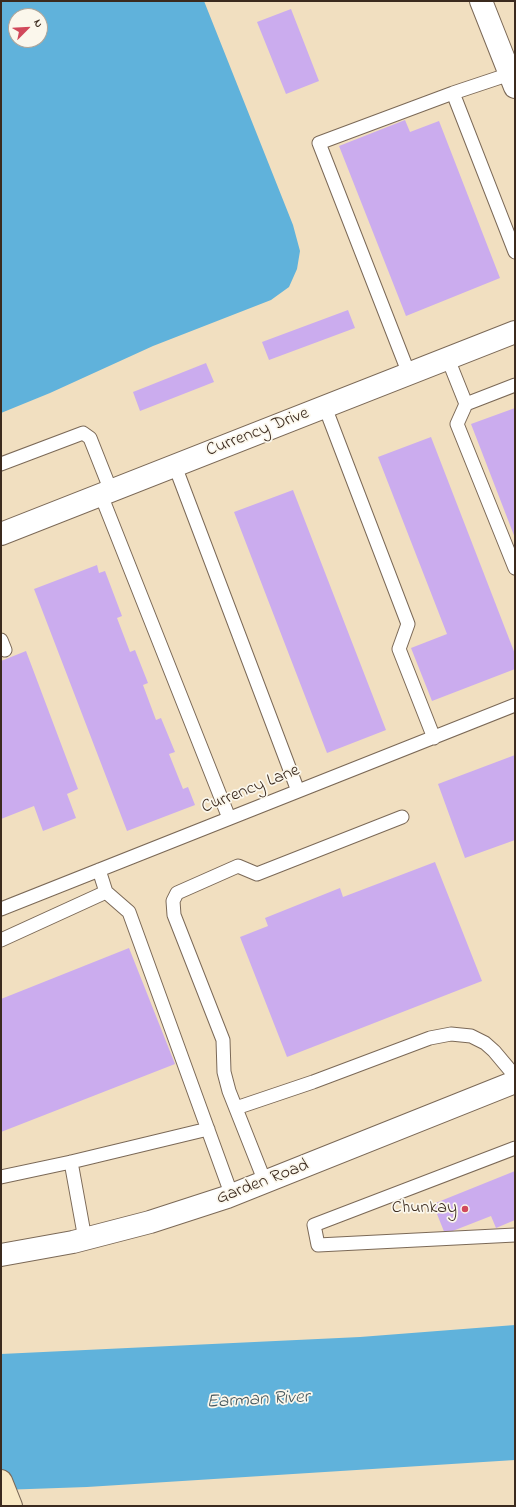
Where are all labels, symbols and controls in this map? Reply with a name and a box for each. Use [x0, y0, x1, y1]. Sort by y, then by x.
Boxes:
north arrow [8, 8, 48, 48]
text: N [29, 17, 47, 30]
street label: Currency Drive [204, 404, 312, 462]
street label: Currency Lane [199, 760, 303, 820]
street label: Garden Road [214, 1155, 312, 1211]
place label: Chunkay [392, 1198, 457, 1220]
marker: Chunkay [460, 1204, 470, 1214]
water label: Earman River [206, 1387, 310, 1415]

